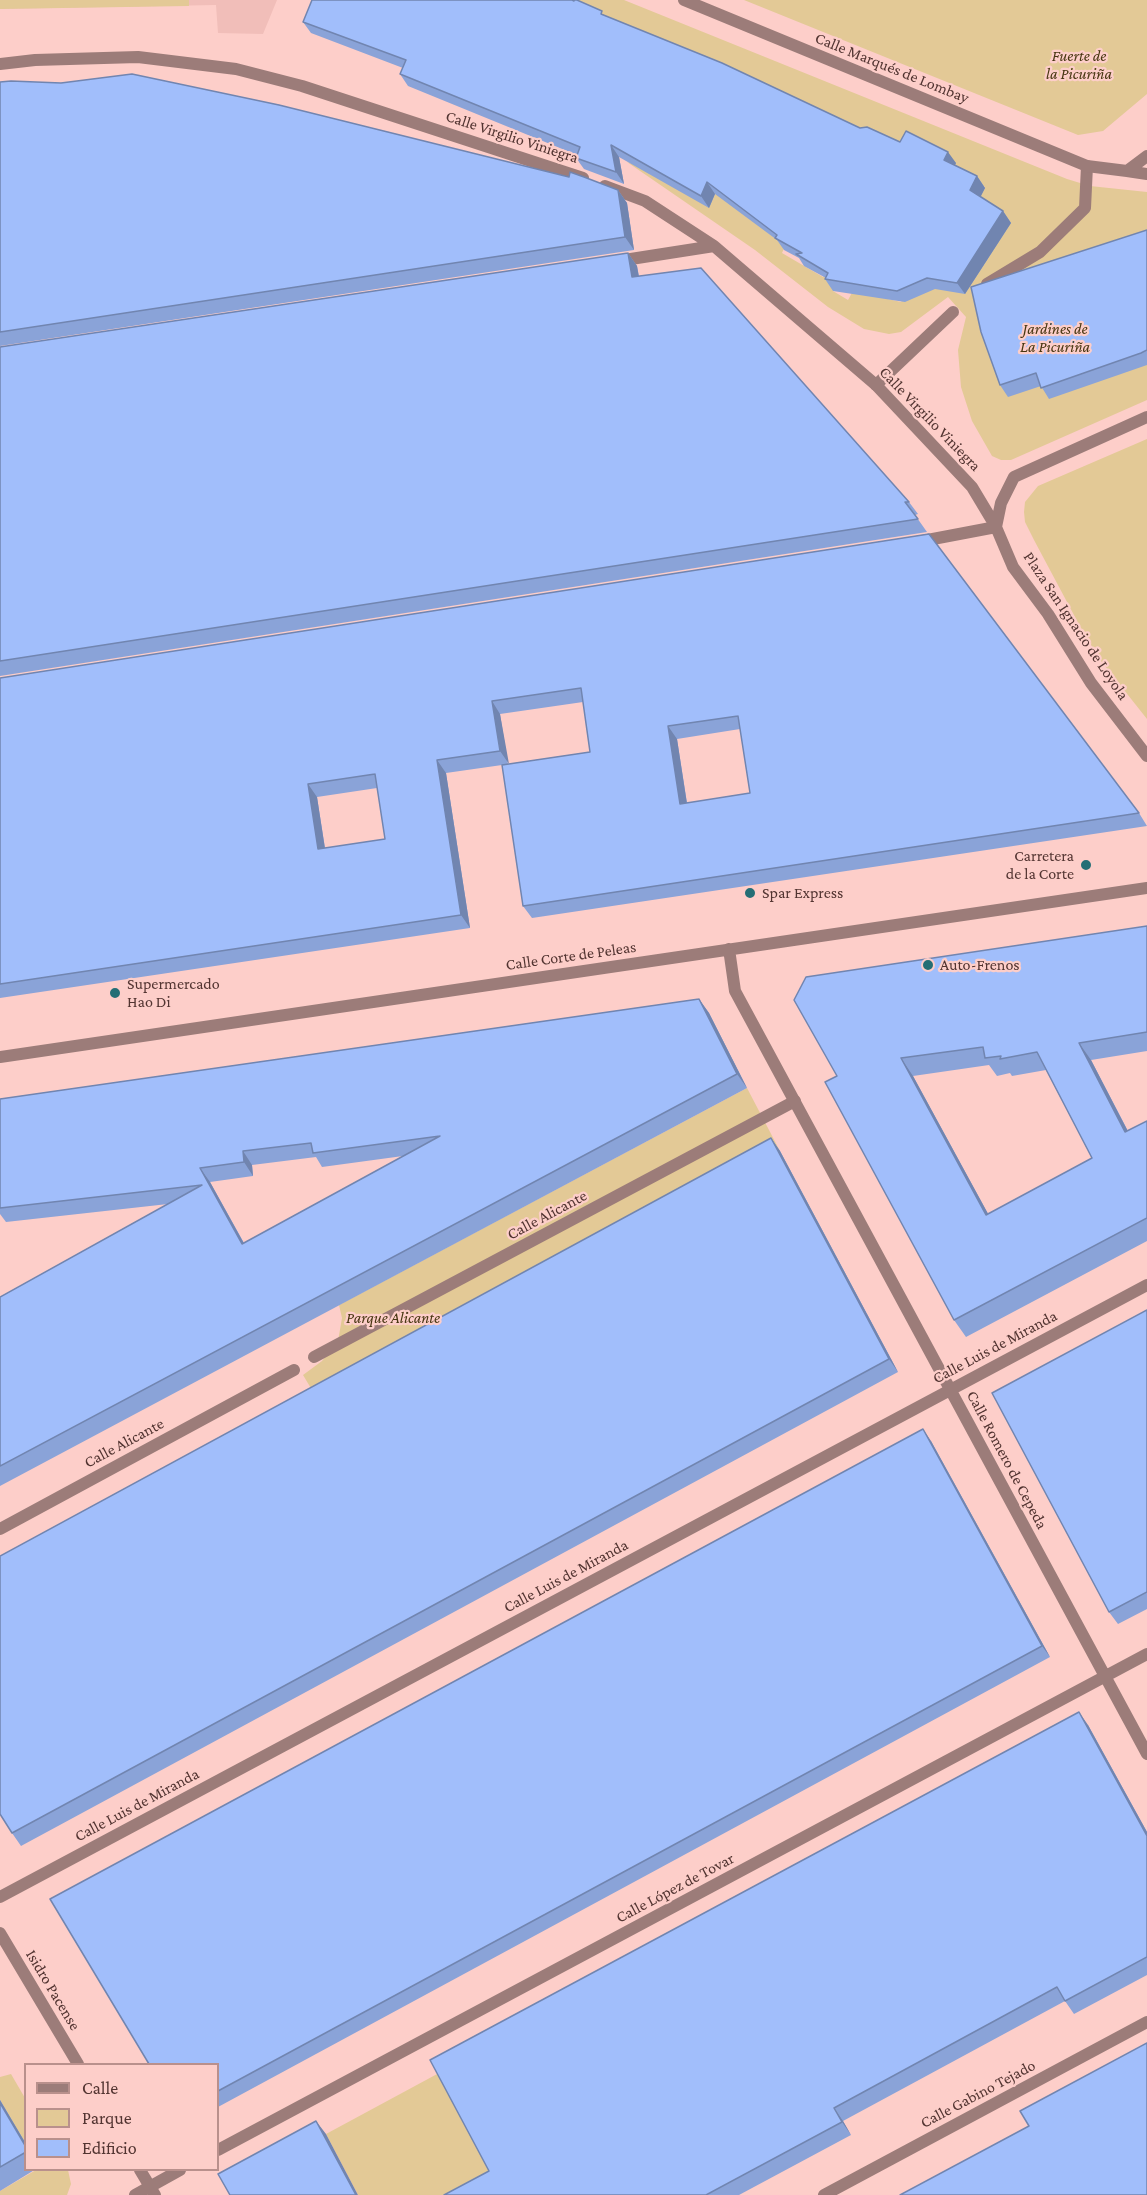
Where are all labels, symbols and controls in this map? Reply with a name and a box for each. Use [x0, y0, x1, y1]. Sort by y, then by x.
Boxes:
street label: Calle Marqués de Lombay [812, 28, 972, 108]
park label: Fuerte de la Picuriña [1046, 46, 1112, 84]
street label: Calle Virgilio Viniegra [443, 106, 581, 168]
park label: Jardines de La Picuriña [1020, 319, 1090, 357]
street label: Calle Virgilio Viniegra [875, 363, 985, 475]
street label: Plaza San Ignacio de Loyola [1019, 548, 1133, 704]
place label: Carretera de la Corte [1006, 846, 1074, 884]
marker: Carretera de la Corte [1079, 858, 1093, 872]
place label: Spar Express [762, 883, 843, 903]
marker: Spar Express [743, 886, 757, 900]
street label: Calle Corte de Peleas [505, 937, 637, 975]
place label: Auto-Frenos [940, 955, 1020, 975]
marker: Auto-Frenos [921, 958, 935, 972]
place label: Supermercado Hao Di [127, 974, 220, 1012]
marker: Supermercado Hao Di [108, 986, 122, 1000]
street label: Calle Alicante [504, 1186, 590, 1244]
street label: Calle Luis de Miranda [930, 1306, 1060, 1388]
park label: Parque Alicante [346, 1308, 440, 1328]
street label: Calle Romero de Cepeda [962, 1387, 1052, 1533]
street label: Calle Alicante [81, 1414, 167, 1472]
street label: Calle Luis de Miranda [501, 1535, 631, 1617]
street label: Calle Luis de Miranda [72, 1764, 202, 1846]
street label: Calle López de Tovar [613, 1849, 737, 1927]
street label: Isidro Pacense [21, 1946, 85, 2034]
street label: Calle Gabino Tejado [917, 2056, 1039, 2132]
legend [24, 2063, 219, 2171]
text: Calle [82, 2078, 118, 2098]
text: Parque [82, 2108, 132, 2128]
text: Edificio [82, 2138, 137, 2158]

